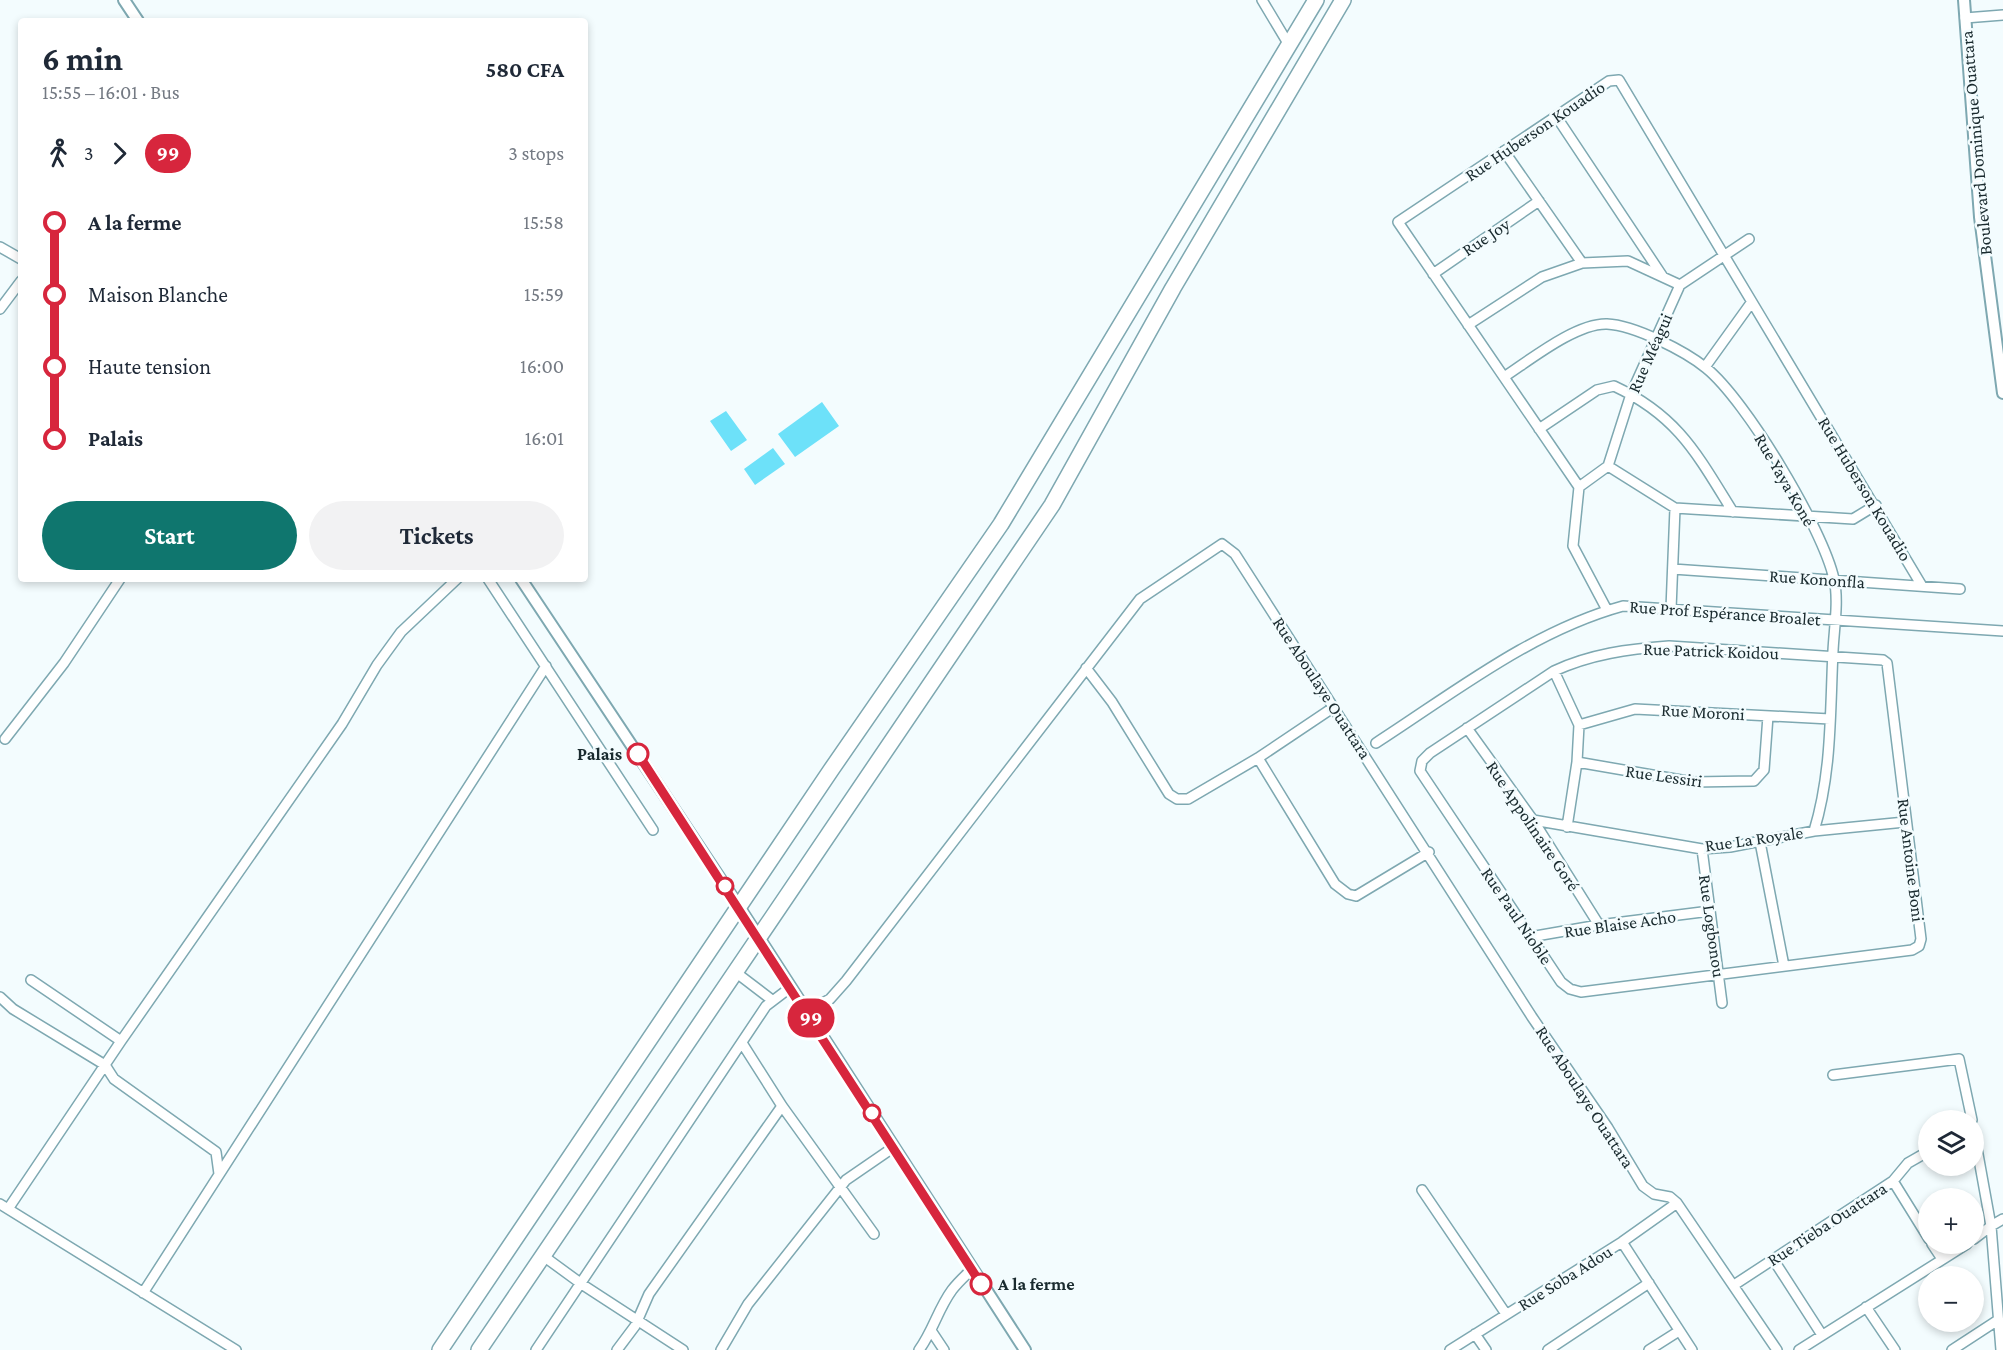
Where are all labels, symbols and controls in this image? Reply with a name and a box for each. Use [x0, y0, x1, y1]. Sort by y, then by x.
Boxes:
street label: Boulevard Dominique Ouattara [1956, 30, 1996, 256]
text: 6 min [42, 40, 123, 77]
text: 580 CFA [485, 57, 564, 82]
street label: Rue Huberson Kouadio [1461, 77, 1609, 185]
text: 15:55 – 16:01 · Bus [42, 81, 180, 103]
icon: walk [42, 137, 75, 170]
icon: forward [103, 137, 136, 170]
text: 99 [157, 141, 179, 165]
text: 3 [84, 142, 94, 164]
text: 3 stops [508, 142, 564, 164]
text: A la ferme [88, 210, 182, 235]
text: 15:58 [523, 211, 564, 233]
street label: Rue Joy [1458, 213, 1514, 260]
text: Maison Blanche [88, 282, 228, 307]
text: 15:59 [524, 283, 564, 305]
street label: Rue Méagui [1624, 310, 1676, 396]
text: Haute tension [88, 354, 211, 379]
text: 16:00 [520, 355, 564, 377]
street label: Rue Huberson Kouadio [1814, 413, 1916, 565]
text: Palais [88, 426, 143, 451]
text: 16:01 [525, 427, 564, 449]
street label: Rue Yaya Koné [1750, 430, 1820, 530]
button: Start [42, 501, 297, 570]
button: Tickets [309, 501, 564, 570]
street label: Rue Kononfla [1768, 566, 1866, 592]
street label: Rue Prof Espérance Broalet [1629, 596, 1822, 630]
street label: Rue Aboulaye Ouattara [1269, 613, 1375, 763]
street label: Rue Patrick Koidou [1643, 639, 1780, 663]
street label: Rue Moroni [1661, 700, 1746, 724]
marker: Palais [627, 743, 649, 765]
place label: Palais [577, 744, 622, 764]
street label: Rue Appolinaire Goré [1482, 757, 1584, 895]
street label: Rue Lessiri [1624, 761, 1704, 791]
street label: Rue Antoine Boni [1894, 797, 1929, 923]
street label: Rue La Royale [1704, 822, 1805, 856]
street label: Rue Paul Nioble [1477, 864, 1557, 968]
street label: Rue Logbonou [1695, 873, 1729, 979]
unlabelled marker [716, 877, 734, 895]
street label: Rue Blaise Acho [1563, 906, 1677, 942]
line badge: 99 [784, 998, 838, 1038]
text: 99 [800, 1006, 822, 1030]
street label: Rue Aboulaye Ouattara [1532, 1022, 1638, 1172]
unlabelled marker [863, 1104, 881, 1122]
map controls [1918, 1110, 1984, 1332]
button: layers [1918, 1110, 1984, 1176]
street label: Rue Tieba Ouattara [1764, 1178, 1890, 1270]
button: + [1918, 1188, 1984, 1254]
street label: Rue Soba Adou [1514, 1241, 1616, 1315]
button: − [1918, 1266, 1984, 1332]
marker: A la ferme [970, 1273, 992, 1295]
place label: A la ferme [997, 1274, 1075, 1294]

